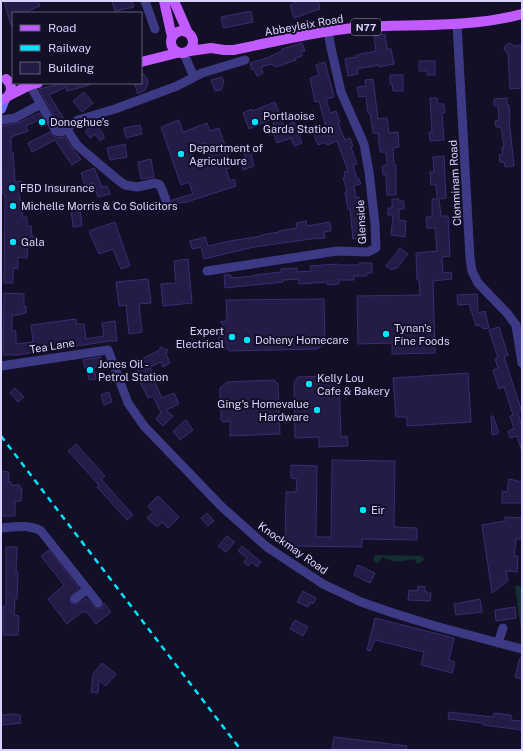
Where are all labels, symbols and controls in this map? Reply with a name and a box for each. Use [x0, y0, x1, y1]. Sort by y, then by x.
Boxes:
legend [12, 12, 142, 84]
street label: Abbeyleix Road [264, 12, 344, 38]
road number: N77 [351, 19, 381, 35]
text: Road [48, 21, 76, 35]
text: Railway [48, 41, 92, 55]
text: Building [48, 61, 94, 75]
place label: Portlaoise Garda Station [263, 110, 334, 135]
place label: Donoghue’s [50, 116, 110, 128]
marker: Donoghue’s [37, 117, 47, 127]
marker: Portlaoise Garda Station [250, 117, 260, 127]
street label: Clonminam Road [447, 140, 463, 226]
place label: Department of Agriculture [189, 142, 264, 167]
marker: Department of Agriculture [176, 149, 186, 159]
place label: FBD Insurance [20, 182, 94, 194]
marker: FBD Insurance [7, 183, 17, 193]
street label: Glenside [354, 199, 368, 245]
place label: Michelle Morris & Co Solicitors [21, 200, 178, 212]
marker: Michelle Morris & Co Solicitors [8, 201, 18, 211]
place label: Gala [21, 236, 45, 248]
marker: Gala [8, 237, 18, 247]
place label: Tynan's Fine Foods [394, 322, 450, 347]
place label: Expert Electrical [176, 325, 224, 350]
marker: Tynan's Fine Foods [381, 329, 391, 339]
marker: Expert Electrical [227, 332, 237, 342]
place label: Doheny Homecare [255, 334, 349, 346]
marker: Doheny Homecare [242, 335, 252, 345]
street label: Tea Lane [29, 337, 75, 355]
place label: Jones Oil - Petrol Station [98, 358, 168, 383]
marker: Jones Oil - Petrol Station [85, 365, 95, 375]
place label: Kelly Lou Cafe & Bakery [317, 372, 390, 397]
marker: Kelly Lou Cafe & Bakery [304, 379, 314, 389]
place label: Ging's Homevalue Hardware [217, 398, 309, 423]
marker: Ging's Homevalue Hardware [312, 405, 322, 415]
place label: Eir [371, 504, 385, 516]
marker: Eir [358, 505, 368, 515]
street label: Knockmay Road [256, 520, 330, 576]

